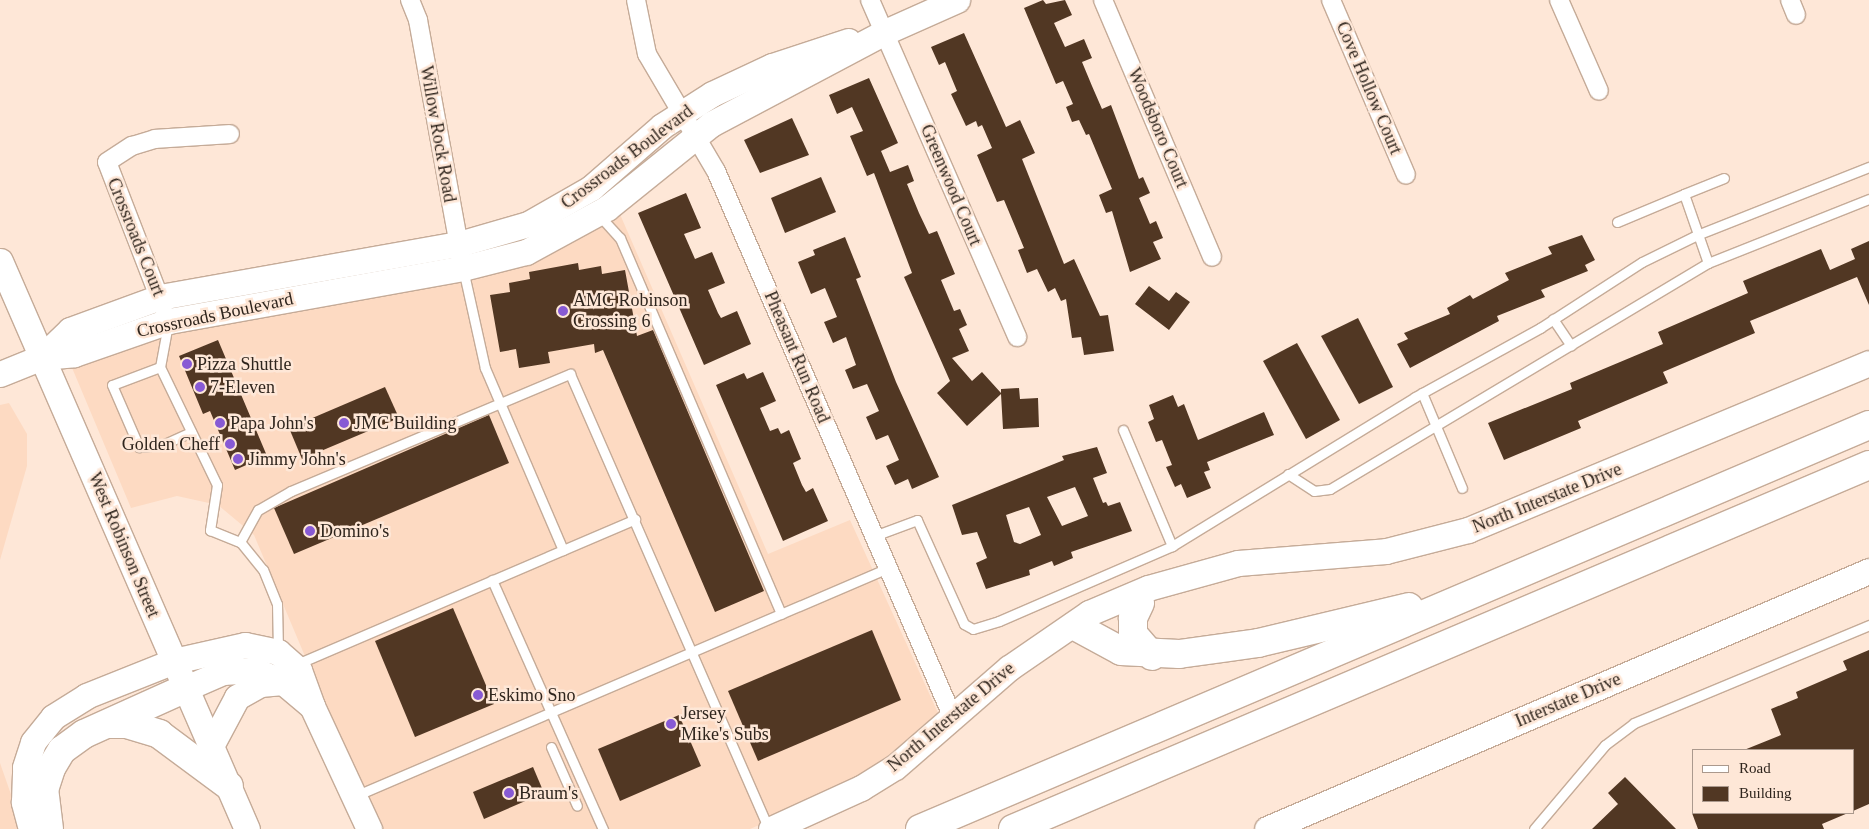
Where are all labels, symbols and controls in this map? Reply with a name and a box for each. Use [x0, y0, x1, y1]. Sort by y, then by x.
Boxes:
street label: Cove Hollow Court [1331, 18, 1407, 158]
street label: Willow Rock Road [415, 64, 461, 204]
street label: Woodsboro Court [1123, 65, 1193, 191]
street label: Crossroads Boulevard [557, 100, 697, 214]
street label: Greenwood Court [916, 121, 986, 249]
street label: Crossroads Court [102, 175, 170, 299]
street label: Crossroads Boulevard [135, 288, 295, 342]
street label: Pheasant Run Road [760, 288, 834, 426]
place label: AMC Robinson Crossing 6 [573, 290, 688, 332]
marker: AMC Robinson Crossing 6 [557, 305, 569, 317]
place label: Pizza Shuttle [197, 353, 291, 375]
marker: Pizza Shuttle [181, 358, 193, 370]
place label: 7-Eleven [210, 376, 275, 398]
marker: 7-Eleven [194, 381, 206, 393]
place label: Papa John's [230, 412, 314, 434]
place label: JMC Building [354, 412, 457, 434]
marker: Papa John's [214, 417, 226, 429]
marker: JMC Building [338, 417, 350, 429]
place label: Golden Cheff [122, 433, 220, 455]
marker: Golden Cheff [224, 438, 236, 450]
place label: Jimmy John's [248, 448, 346, 470]
marker: Jimmy John's [232, 453, 244, 465]
street label: North Interstate Drive [1469, 458, 1625, 538]
street label: West Robinson Street [84, 469, 164, 621]
place label: Domino's [320, 520, 389, 542]
marker: Domino's [304, 525, 316, 537]
street label: North Interstate Drive [883, 658, 1019, 776]
street label: Interstate Drive [1512, 668, 1624, 732]
place label: Eskimo Sno [488, 684, 576, 706]
marker: Eskimo Sno [472, 689, 484, 701]
place label: Jersey Mike's Subs [681, 703, 769, 746]
marker: Jersey Mike's Subs [665, 718, 677, 730]
legend [1692, 749, 1854, 814]
text: Road [1739, 760, 1771, 776]
place label: Braum's [519, 782, 578, 804]
text: Building [1739, 785, 1792, 801]
marker: Braum's [503, 787, 515, 799]

